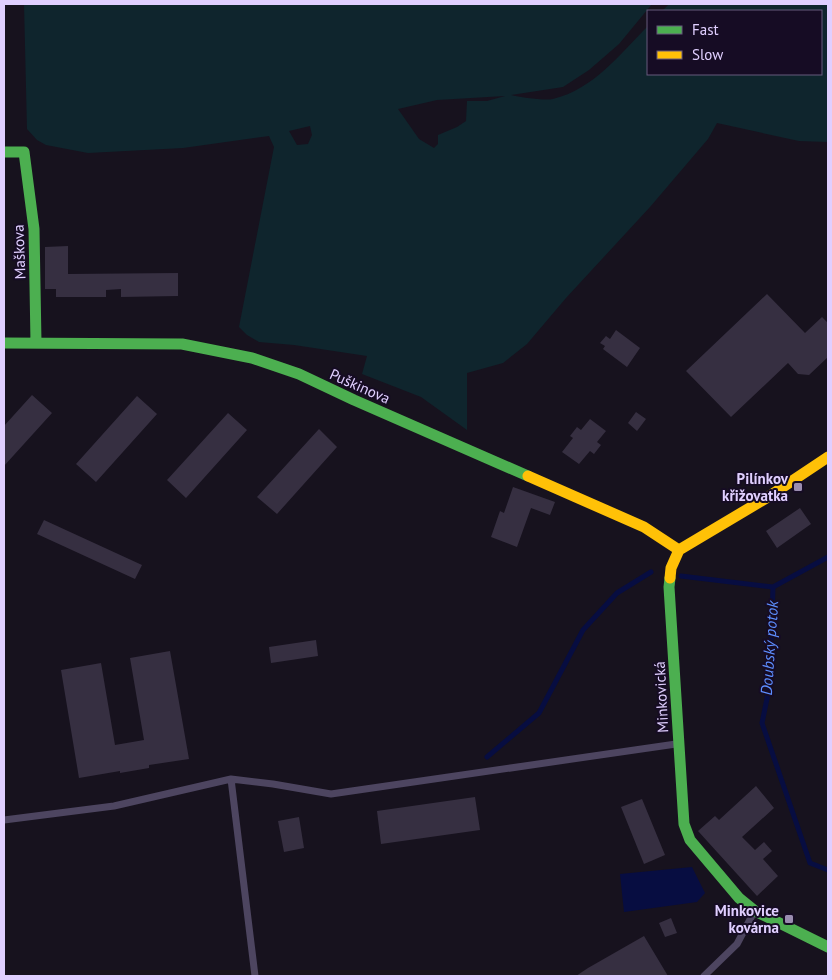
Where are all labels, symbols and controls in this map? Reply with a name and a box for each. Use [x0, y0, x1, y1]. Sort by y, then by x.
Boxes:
legend [647, 10, 822, 75]
text: Fast [692, 20, 719, 39]
text: Slow [692, 45, 723, 64]
street label: Maškova [9, 224, 29, 280]
street label: Puškinova [327, 364, 393, 408]
place label: Pilínkov křižovatka [722, 469, 789, 505]
marker: Pilínkov křižovatka [792, 481, 804, 493]
water label: Doubský potok [756, 599, 782, 696]
street label: Minkovická [650, 661, 672, 733]
place label: Minkovice kovárna [715, 901, 779, 937]
marker: Minkovice kovárna [783, 913, 795, 925]

